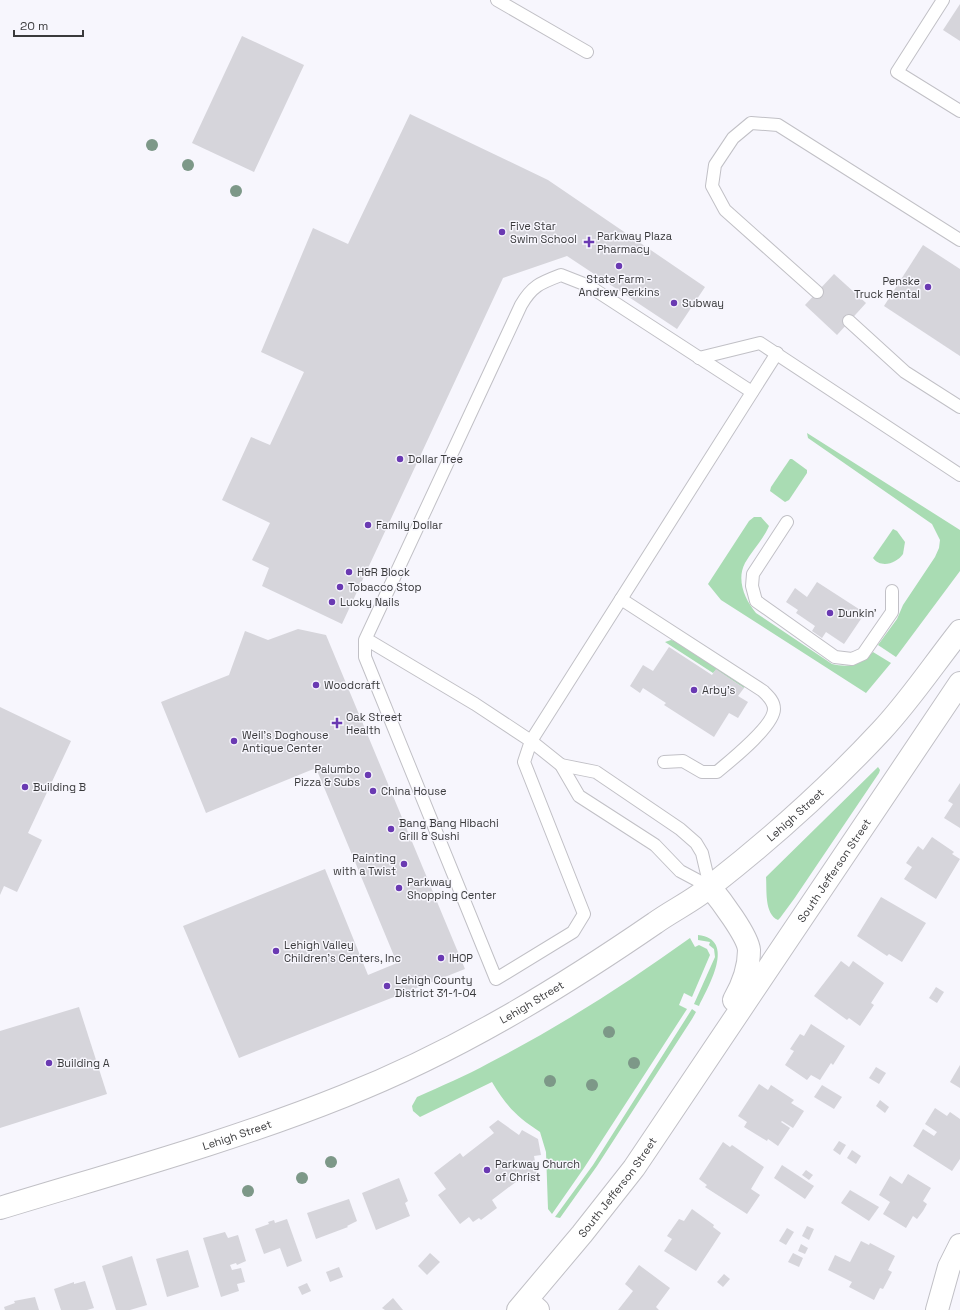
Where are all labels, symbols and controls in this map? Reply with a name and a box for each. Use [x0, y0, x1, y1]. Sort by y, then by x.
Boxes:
scale bar [14, 12, 83, 38]
text: 20 m [20, 18, 48, 34]
place label: Five Star Swim School [510, 219, 577, 246]
marker: Five Star Swim School [497, 227, 507, 237]
place label: Parkway Plaza Pharmacy [597, 229, 673, 256]
marker: Parkway Plaza Pharmacy [584, 237, 594, 247]
marker: State Farm - Andrew Perkins [614, 261, 624, 271]
place label: State Farm - Andrew Perkins [579, 272, 660, 299]
place label: Penske Truck Rental [854, 274, 920, 301]
marker: Penske Truck Rental [923, 282, 933, 292]
place label: Subway [682, 296, 724, 310]
marker: Subway [669, 298, 679, 308]
place label: Dollar Tree [408, 452, 463, 466]
marker: Dollar Tree [395, 454, 405, 464]
place label: Family Dollar [376, 518, 443, 532]
marker: Family Dollar [363, 520, 373, 530]
place label: H&R Block [357, 565, 410, 579]
marker: H&R Block [344, 567, 354, 577]
place label: Tobacco Stop [348, 580, 422, 594]
marker: Tobacco Stop [335, 582, 345, 592]
place label: Lucky Nails [340, 595, 400, 609]
marker: Lucky Nails [327, 597, 337, 607]
place label: Dunkin' [838, 606, 877, 620]
marker: Dunkin' [825, 608, 835, 618]
place label: Woodcraft [324, 678, 380, 692]
marker: Woodcraft [311, 680, 321, 690]
place label: Arby's [702, 683, 736, 697]
marker: Arby's [689, 685, 699, 695]
place label: Oak Street Health [346, 710, 402, 737]
marker: Oak Street Health [331, 717, 343, 729]
place label: Weil's Doghouse Antique Center [242, 728, 328, 755]
marker: Weil's Doghouse Antique Center [229, 736, 239, 746]
place label: Palumbo Pizza & Subs [294, 762, 360, 789]
marker: Palumbo Pizza & Subs [363, 770, 373, 780]
place label: Building B [33, 780, 86, 794]
marker: Building B [20, 782, 30, 792]
place label: China House [381, 784, 446, 798]
street label: Lehigh Street [764, 785, 827, 844]
marker: China House [368, 786, 378, 796]
place label: Bang Bang Hibachi Grill & Sushi [399, 816, 499, 843]
street label: South Jefferson Street [794, 816, 874, 925]
marker: Bang Bang Hibachi Grill & Sushi [386, 824, 396, 834]
place label: Painting with a Twist [333, 851, 396, 878]
marker: Painting with a Twist [399, 859, 409, 869]
place label: Parkway Shopping Center [407, 875, 496, 902]
marker: Parkway Shopping Center [394, 883, 404, 893]
place label: Lehigh Valley Children's Centers, Inc [284, 938, 401, 965]
marker: Lehigh Valley Children's Centers, Inc [271, 946, 281, 956]
place label: IHOP [449, 951, 473, 965]
marker: IHOP [436, 953, 446, 963]
place label: Lehigh County District 31-1-04 [395, 973, 477, 1000]
street label: Lehigh Street [497, 978, 566, 1027]
marker: Lehigh County District 31-1-04 [382, 981, 392, 991]
place label: Building A [57, 1056, 110, 1070]
marker: Building A [44, 1058, 54, 1068]
street label: Lehigh Street [201, 1117, 274, 1153]
street label: South Jefferson Street [575, 1135, 660, 1240]
place label: Parkway Church of Christ [495, 1157, 580, 1184]
marker: Parkway Church of Christ [482, 1165, 492, 1175]

